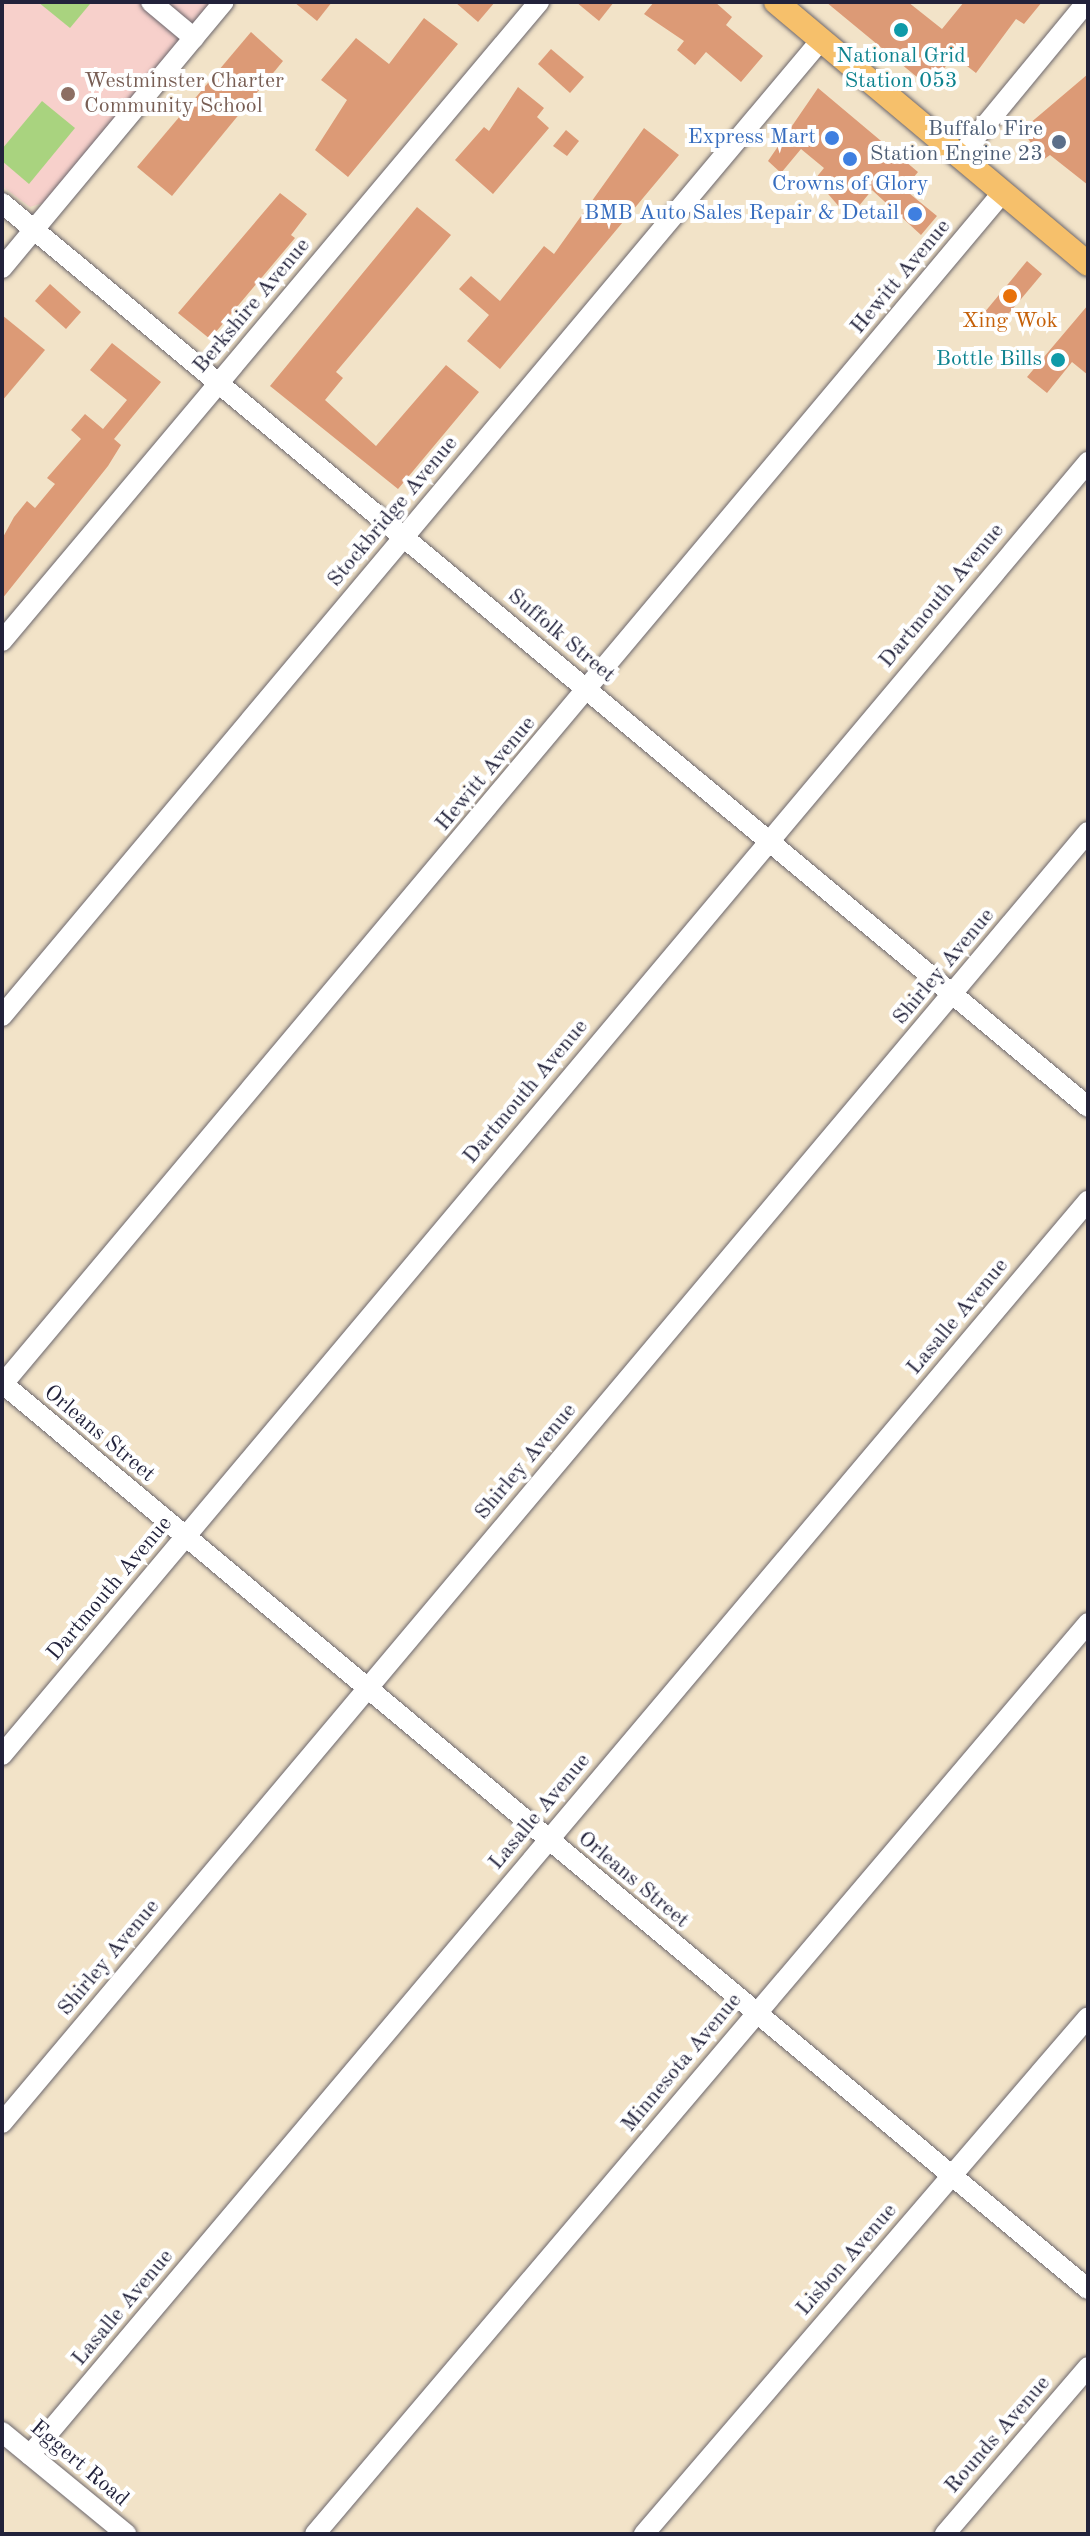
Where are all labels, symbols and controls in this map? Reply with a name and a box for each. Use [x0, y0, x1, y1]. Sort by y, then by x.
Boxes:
marker: National Grid Station 053 [892, 21, 910, 39]
place label: National Grid Station 053 [836, 43, 966, 94]
place label: Westminster Charter Community School [84, 68, 284, 120]
marker: Westminster Charter Community School [59, 85, 77, 103]
place label: Buffalo Fire Station Engine 23 [870, 116, 1043, 168]
place label: Express Mart [688, 125, 816, 151]
marker: Express Mart [823, 129, 841, 147]
marker: Buffalo Fire Station Engine 23 [1050, 133, 1068, 151]
marker: Crowns of Glory [841, 150, 859, 168]
place label: Crowns of Glory [772, 172, 928, 198]
place label: BMB Auto Sales Repair & Detail [584, 201, 899, 227]
marker: BMB Auto Sales Repair & Detail [906, 205, 924, 223]
street label: Hewitt Avenue [845, 214, 957, 340]
street label: Berkshire Avenue [188, 233, 316, 379]
marker: Xing Wok [1001, 287, 1019, 305]
place label: Xing Wok [962, 309, 1058, 335]
place label: Bottle Bills [936, 347, 1042, 373]
marker: Bottle Bills [1049, 351, 1067, 369]
street label: Stockbridge Avenue [322, 431, 464, 593]
street label: Dartmouth Avenue [874, 518, 1010, 674]
street label: Suffolk Street [502, 583, 620, 689]
street label: Hewitt Avenue [430, 711, 542, 837]
street label: Shirley Avenue [888, 903, 1000, 1031]
street label: Dartmouth Avenue [458, 1014, 594, 1170]
street label: Lasalle Avenue [902, 1253, 1014, 1381]
street label: Orleans Street [38, 1380, 160, 1488]
street label: Shirley Avenue [470, 1398, 582, 1526]
street label: Dartmouth Avenue [42, 1511, 178, 1667]
street label: Lasalle Avenue [484, 1748, 596, 1876]
street label: Orleans Street [572, 1826, 694, 1934]
street label: Shirley Avenue [53, 1894, 165, 2022]
street label: Minnesota Avenue [616, 1988, 748, 2138]
street label: Lisbon Avenue [791, 2198, 903, 2322]
street label: Lasalle Avenue [67, 2244, 179, 2372]
street label: Rounds Avenue [940, 2371, 1056, 2499]
street label: Eggert Road [24, 2415, 134, 2513]

